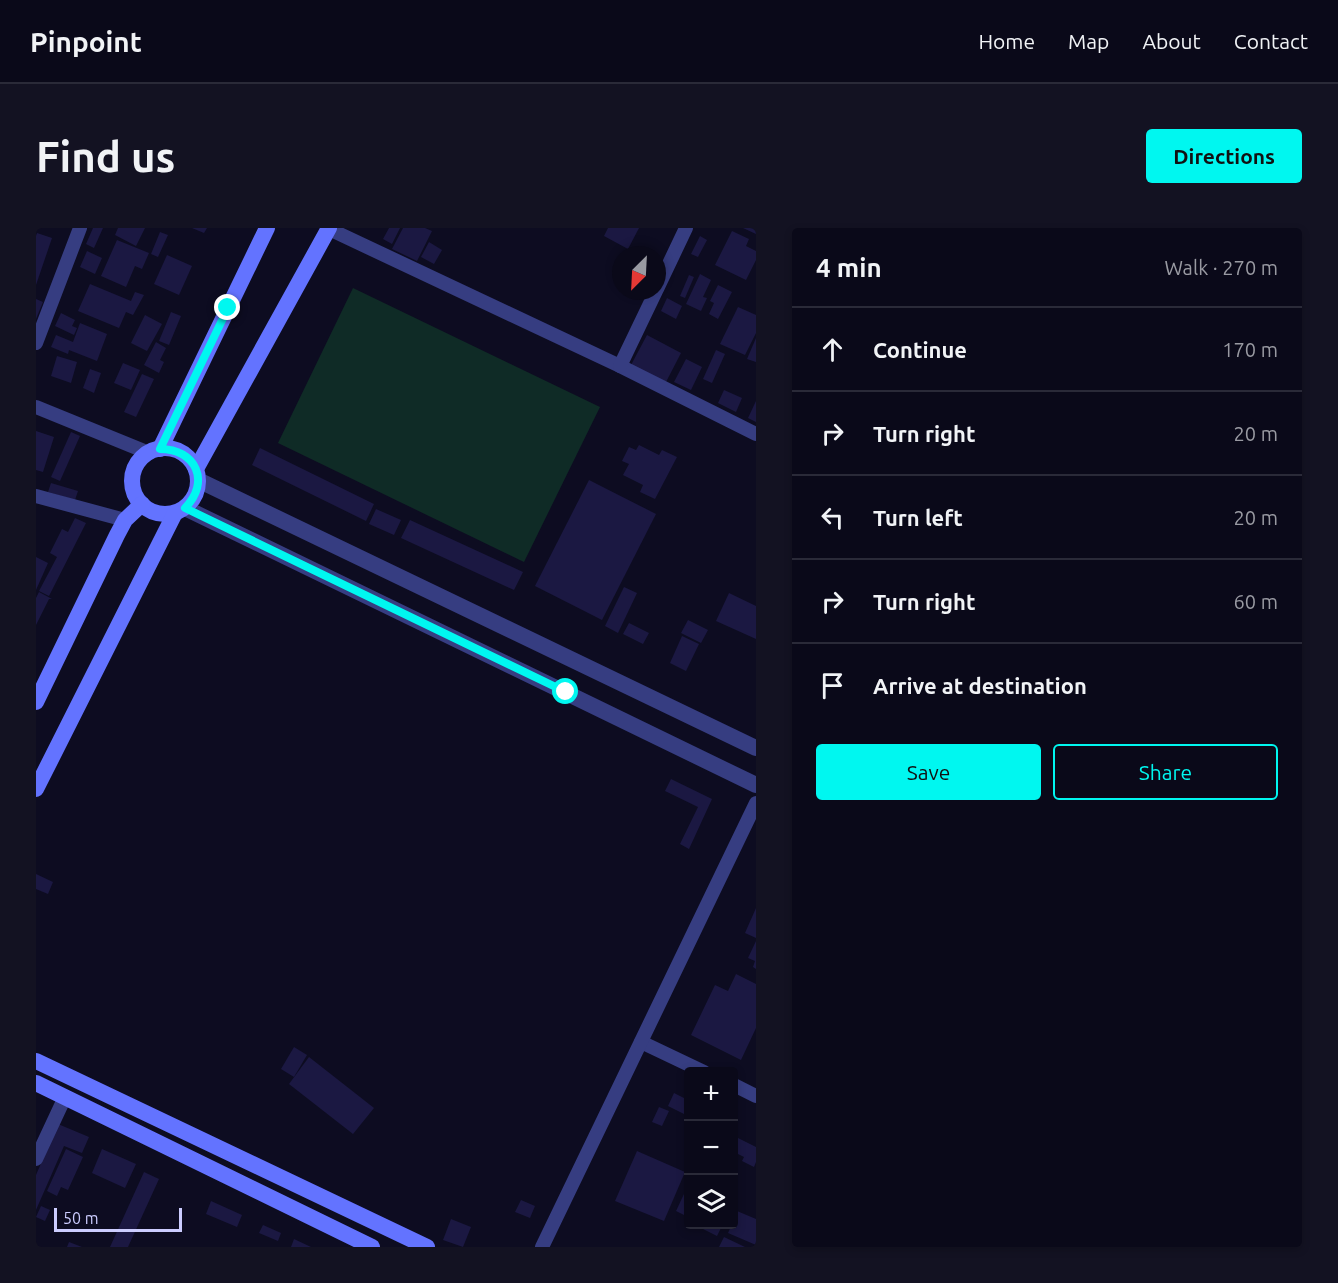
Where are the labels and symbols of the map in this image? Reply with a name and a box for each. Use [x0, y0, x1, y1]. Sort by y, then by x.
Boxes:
north arrow [612, 246, 666, 300]
route end [214, 294, 240, 320]
route start [552, 678, 578, 704]
scale bar [54, 1205, 182, 1232]

